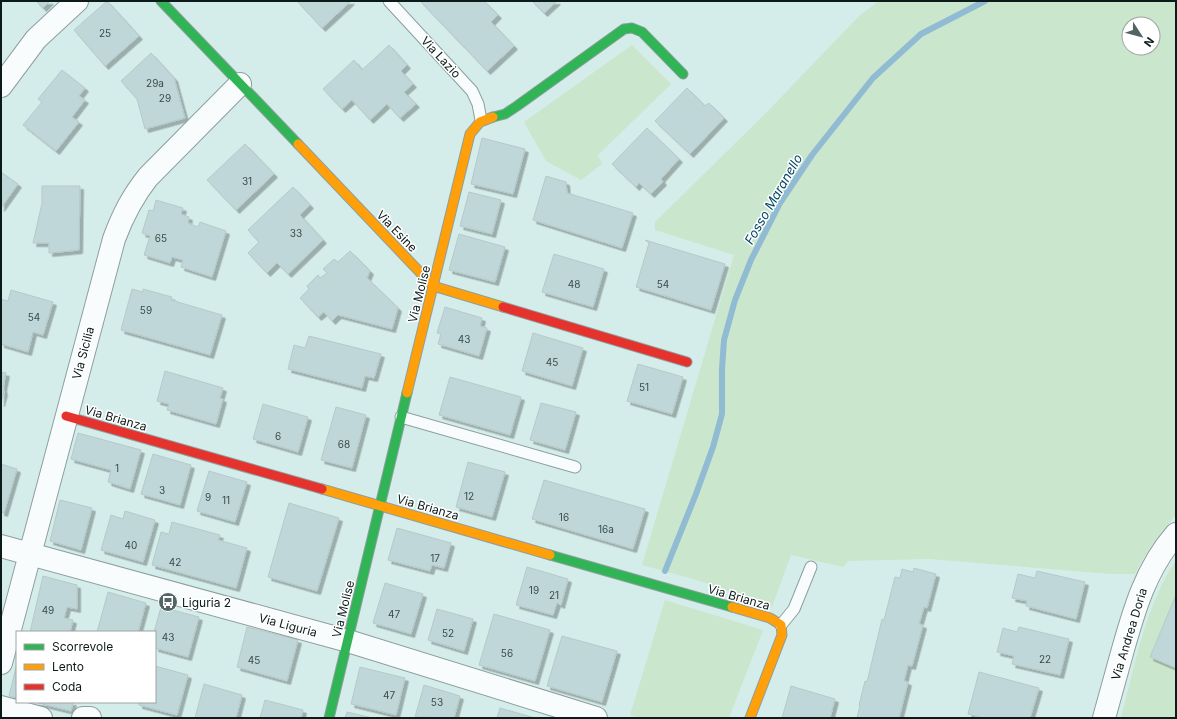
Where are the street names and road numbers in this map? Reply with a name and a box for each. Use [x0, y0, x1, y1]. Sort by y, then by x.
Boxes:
street label: Via Lazio [418, 33, 464, 81]
street label: Via Esine [374, 207, 420, 255]
street label: Via Molise [405, 264, 433, 324]
street label: Via Sicilia [69, 325, 97, 381]
street label: Via Brianza [83, 402, 149, 434]
street label: Via Brianza [395, 491, 461, 523]
street label: Via Molise [329, 579, 357, 639]
street label: Via Brianza [706, 581, 772, 613]
street label: Via Andrea Doria [1108, 586, 1150, 682]
street label: Via Liguria [257, 610, 319, 640]

